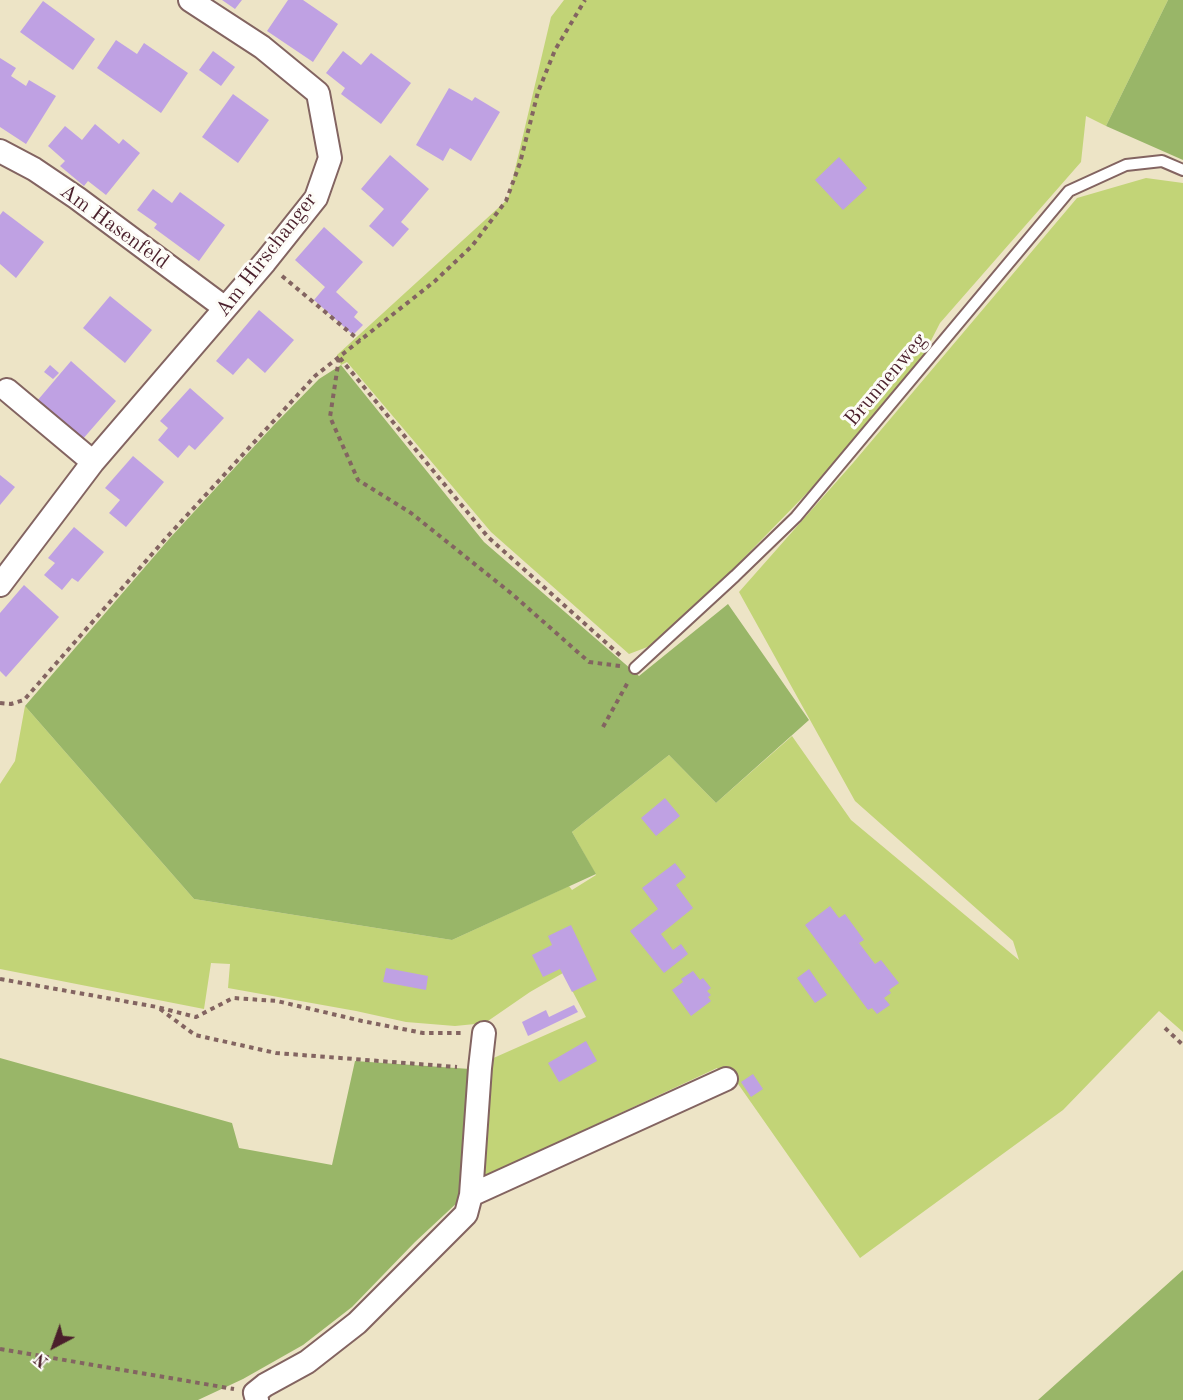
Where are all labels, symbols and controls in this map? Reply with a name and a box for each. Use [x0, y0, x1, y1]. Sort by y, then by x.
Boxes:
street label: Am Hasenfeld [54, 179, 174, 275]
street label: Am Hirschanger [211, 188, 323, 322]
street label: Brunnenweg [840, 328, 932, 432]
north arrow [24, 1316, 84, 1376]
text: N [32, 1350, 52, 1370]

